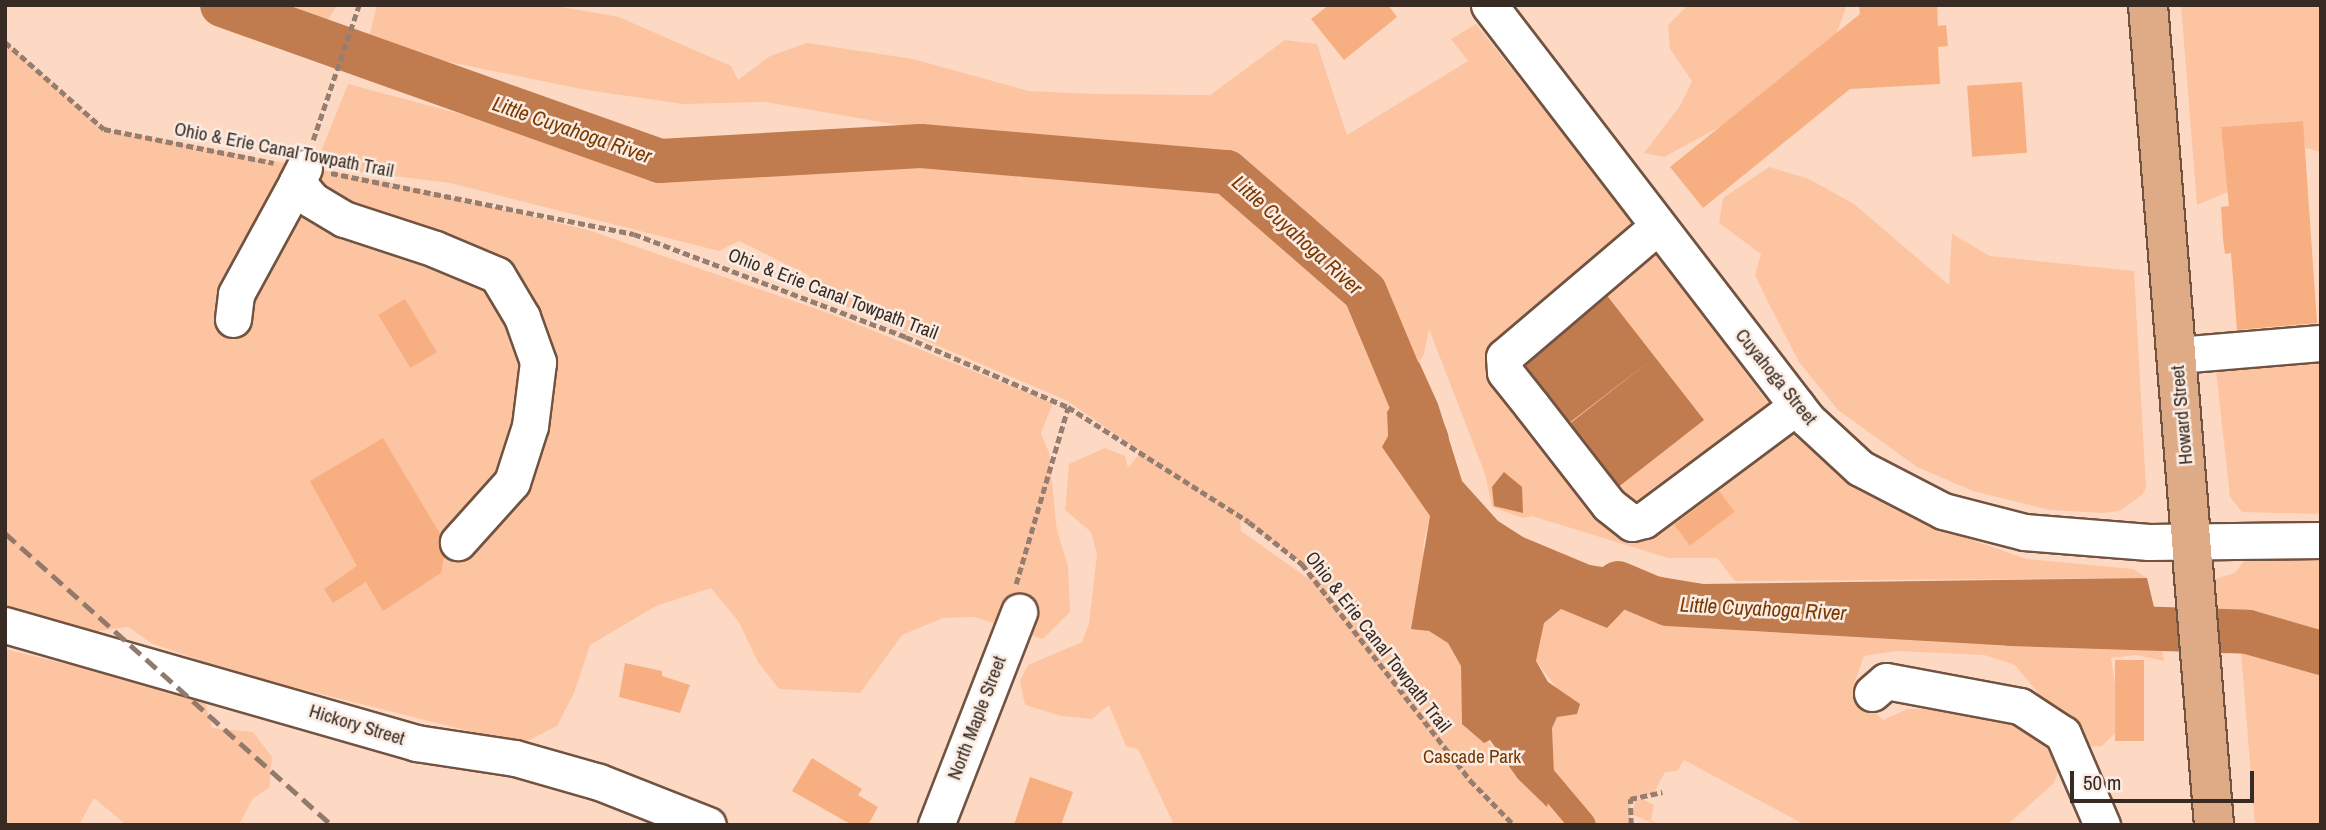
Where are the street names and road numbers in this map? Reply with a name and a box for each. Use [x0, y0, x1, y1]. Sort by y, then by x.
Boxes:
street label: Ohio & Erie Canal Towpath Trail [172, 117, 396, 183]
street label: Ohio & Erie Canal Towpath Trail [724, 243, 942, 345]
street label: Cuyahoga Street [1730, 324, 1822, 430]
street label: Howard Street [2166, 364, 2198, 466]
street label: Ohio & Erie Canal Towpath Trail [1300, 547, 1456, 737]
street label: North Maple Street [943, 653, 1011, 783]
street label: Hickory Street [306, 700, 408, 750]

